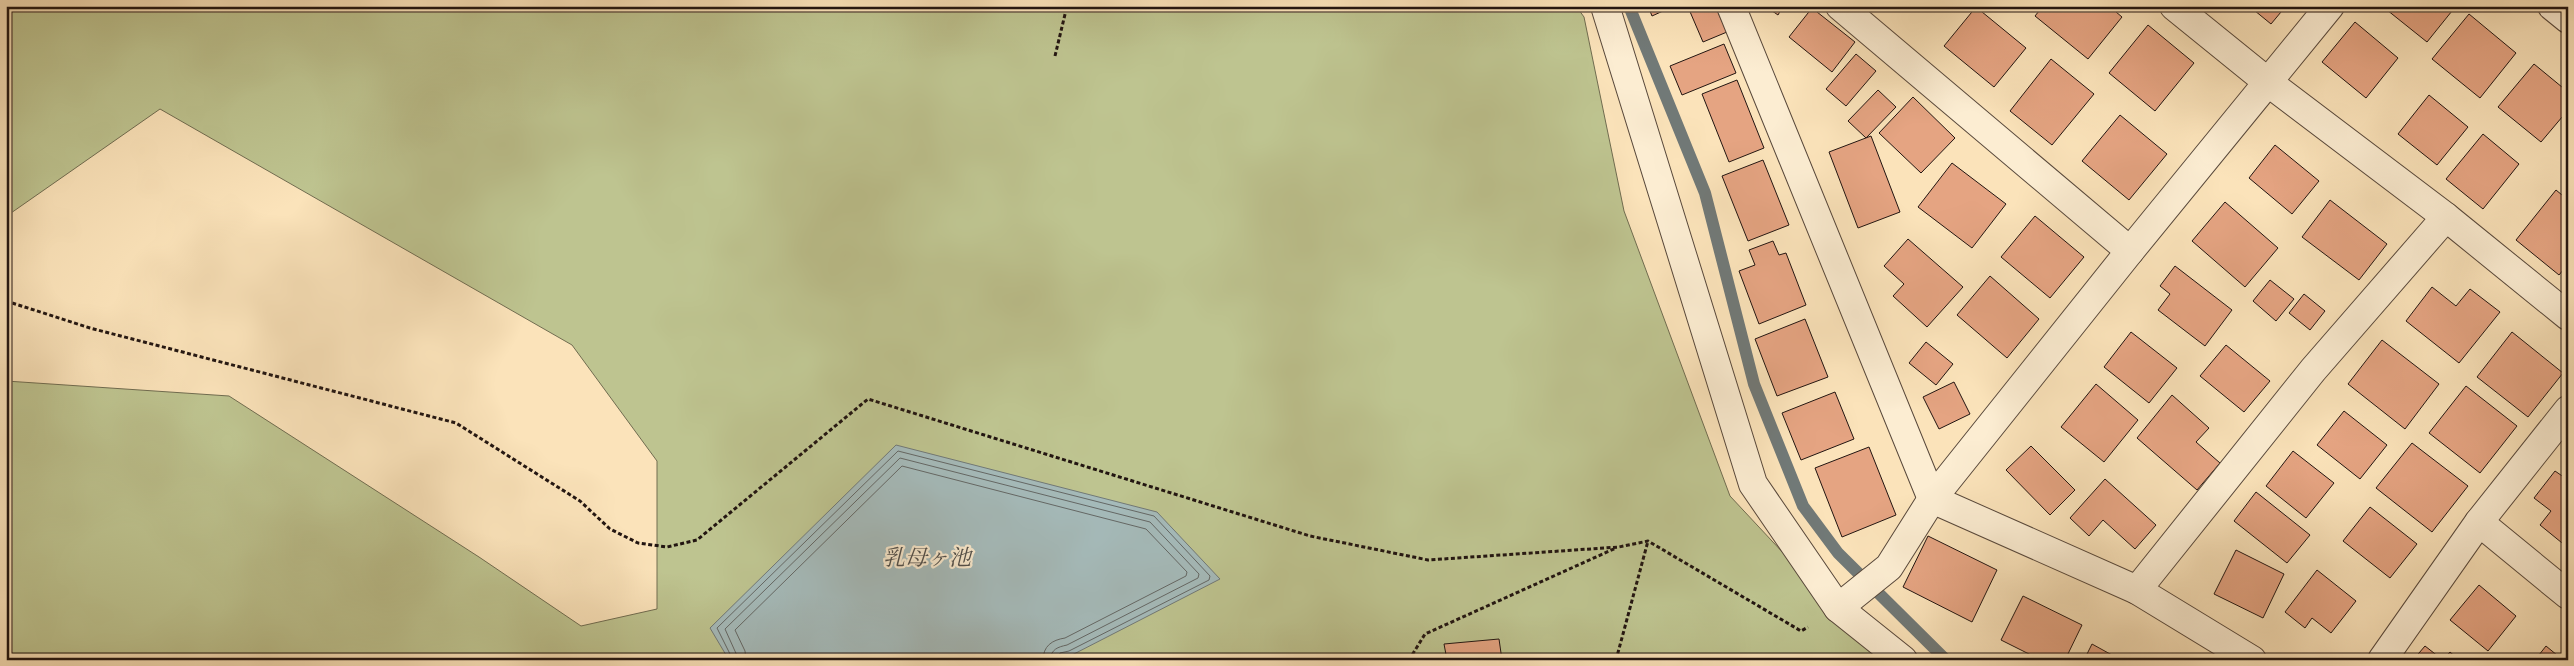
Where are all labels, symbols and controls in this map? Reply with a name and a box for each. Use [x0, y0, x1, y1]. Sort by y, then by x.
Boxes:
water label: 乳母ヶ池 [883, 545, 974, 572]

